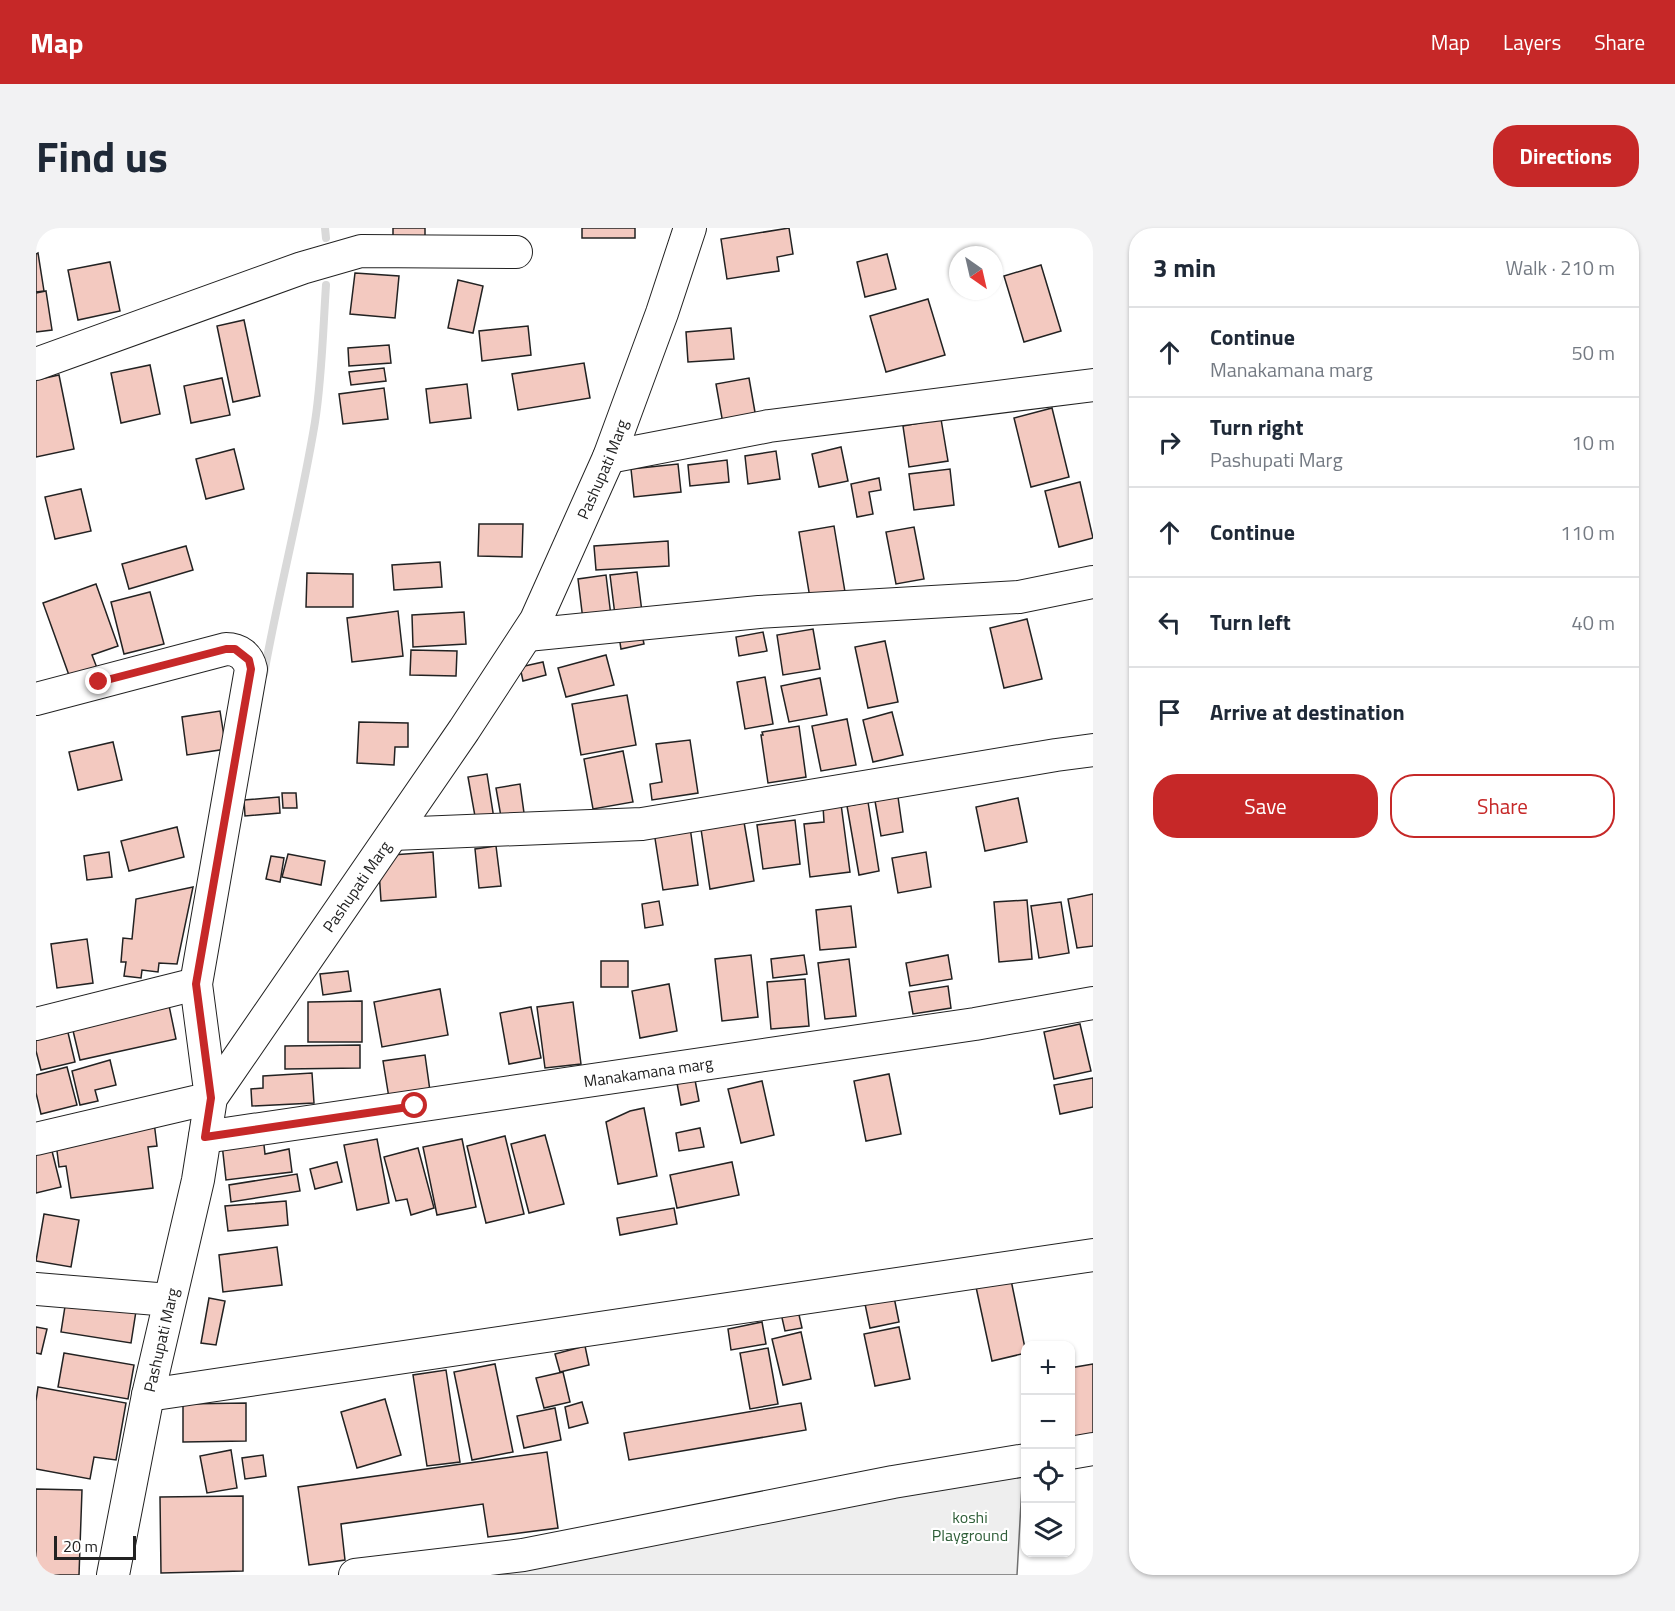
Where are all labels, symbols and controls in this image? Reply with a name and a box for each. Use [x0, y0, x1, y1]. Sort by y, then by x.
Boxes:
text: Map [30, 21, 84, 64]
text: Map [1431, 26, 1470, 58]
text: Layers [1503, 26, 1561, 58]
text: Share [1594, 26, 1645, 58]
text: Find us [36, 124, 168, 188]
button: Directions [1493, 125, 1639, 187]
north arrow [949, 246, 1003, 300]
text: 3 min [1153, 248, 1216, 287]
text: Walk · 210 m [1506, 252, 1615, 283]
text: Continue [1210, 320, 1295, 354]
icon: ahead [1153, 336, 1186, 369]
text: 50 m [1571, 337, 1615, 368]
text: Manakamana marg [1210, 354, 1373, 385]
text: Turn right [1210, 410, 1304, 444]
street label: Pashupati Marg [571, 416, 634, 523]
icon: right [1153, 426, 1186, 459]
text: 10 m [1571, 427, 1615, 458]
text: Pashupati Marg [1210, 444, 1343, 475]
text: Continue [1210, 515, 1295, 549]
icon: ahead [1153, 516, 1186, 549]
text: 110 m [1560, 517, 1615, 548]
text: Turn left [1210, 605, 1291, 639]
icon: left [1153, 606, 1186, 639]
text: 40 m [1571, 607, 1615, 638]
route end [85, 668, 111, 694]
text: Arrive at destination [1210, 695, 1405, 729]
icon: arrive [1153, 696, 1186, 729]
button: Save [1153, 774, 1378, 838]
button: Share [1390, 774, 1615, 838]
street label: Pashupati Marg [317, 836, 397, 937]
street label: Manakamana marg [582, 1051, 715, 1093]
route start [401, 1092, 427, 1118]
street label: Pashupati Marg [137, 1285, 185, 1394]
map controls [1021, 1341, 1075, 1557]
button: + [1021, 1341, 1075, 1395]
button: − [1021, 1395, 1075, 1449]
button: locate [1021, 1449, 1075, 1503]
button: layers [1021, 1503, 1075, 1557]
park label: koshi Playground [932, 1505, 1008, 1547]
scale bar [54, 1533, 136, 1560]
text: 20 m [63, 1534, 98, 1558]

